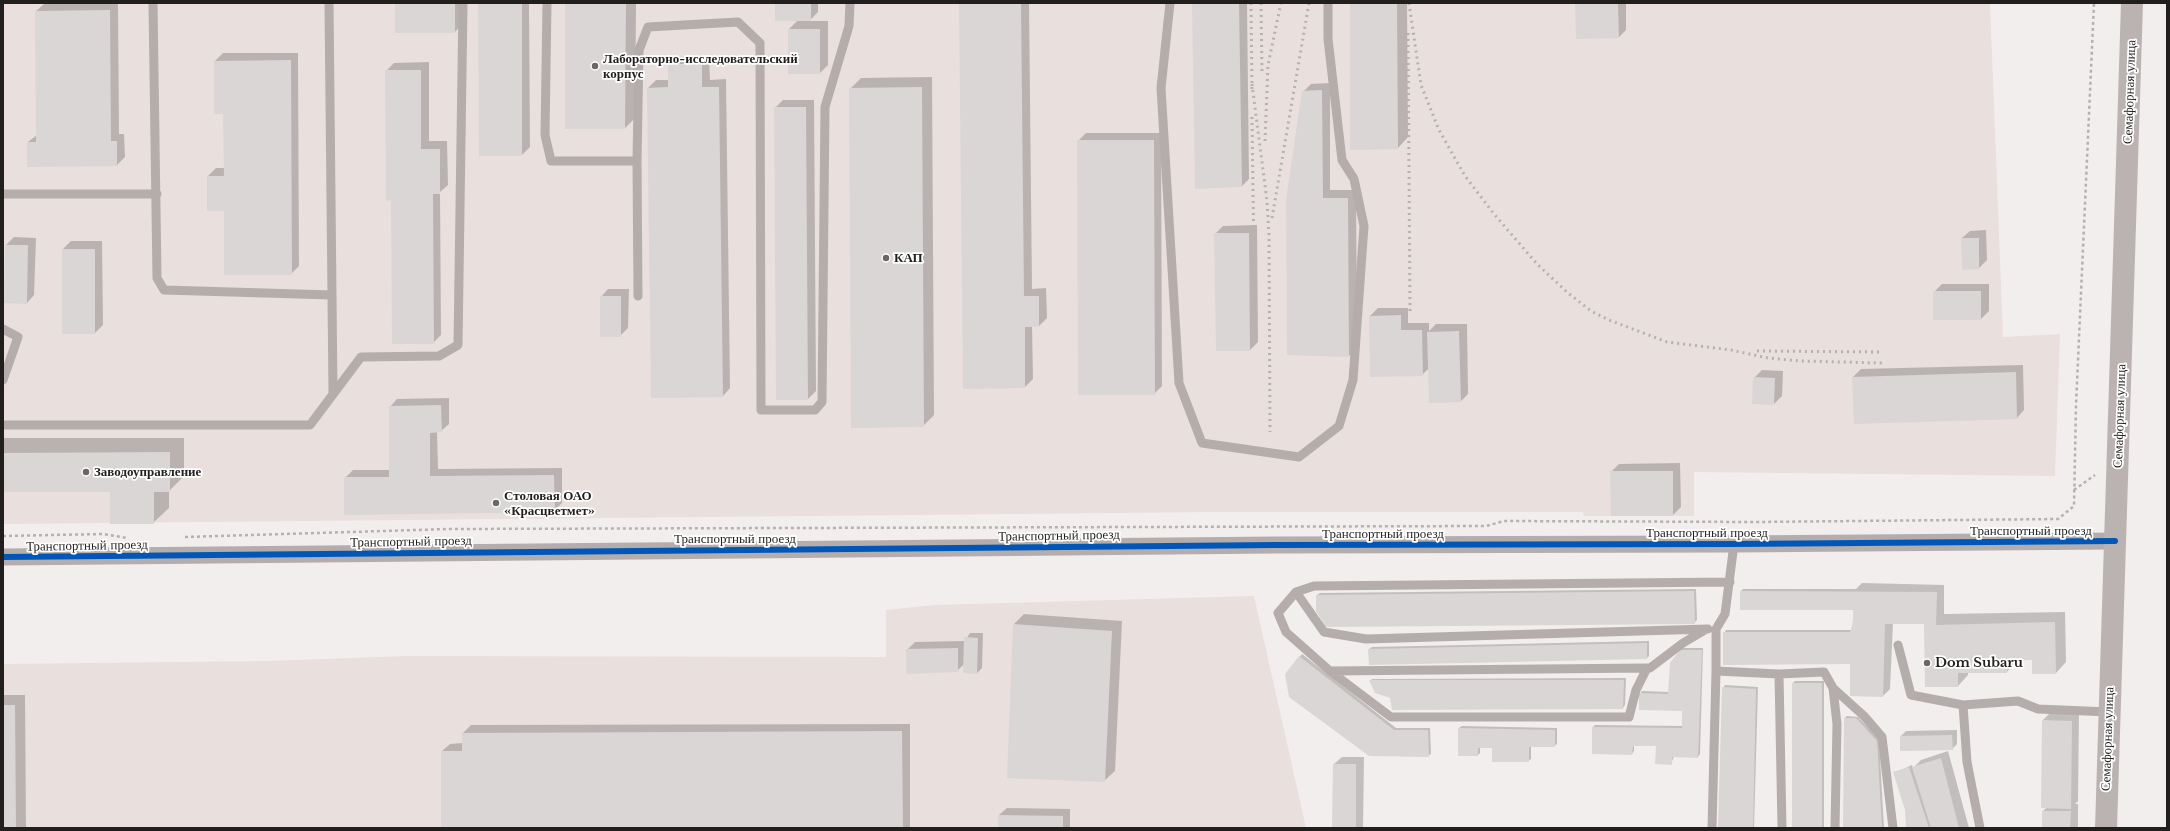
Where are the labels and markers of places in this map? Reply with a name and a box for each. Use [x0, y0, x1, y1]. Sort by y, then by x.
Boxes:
place label: Лабораторно-исследовательский корпус [603, 51, 798, 82]
marker: Лабораторно-исследовательский корпус [590, 61, 600, 71]
place label: КАП [894, 250, 923, 266]
marker: КАП [881, 253, 891, 263]
place label: Заводоуправление [94, 464, 201, 480]
marker: Заводоуправление [81, 467, 91, 477]
place label: Столовая ОАО «Красцветмет» [504, 488, 595, 519]
marker: Столовая ОАО «Красцветмет» [491, 498, 501, 508]
place label: Dom Subaru [1935, 655, 2023, 671]
marker: Dom Subaru [1922, 658, 1932, 668]

